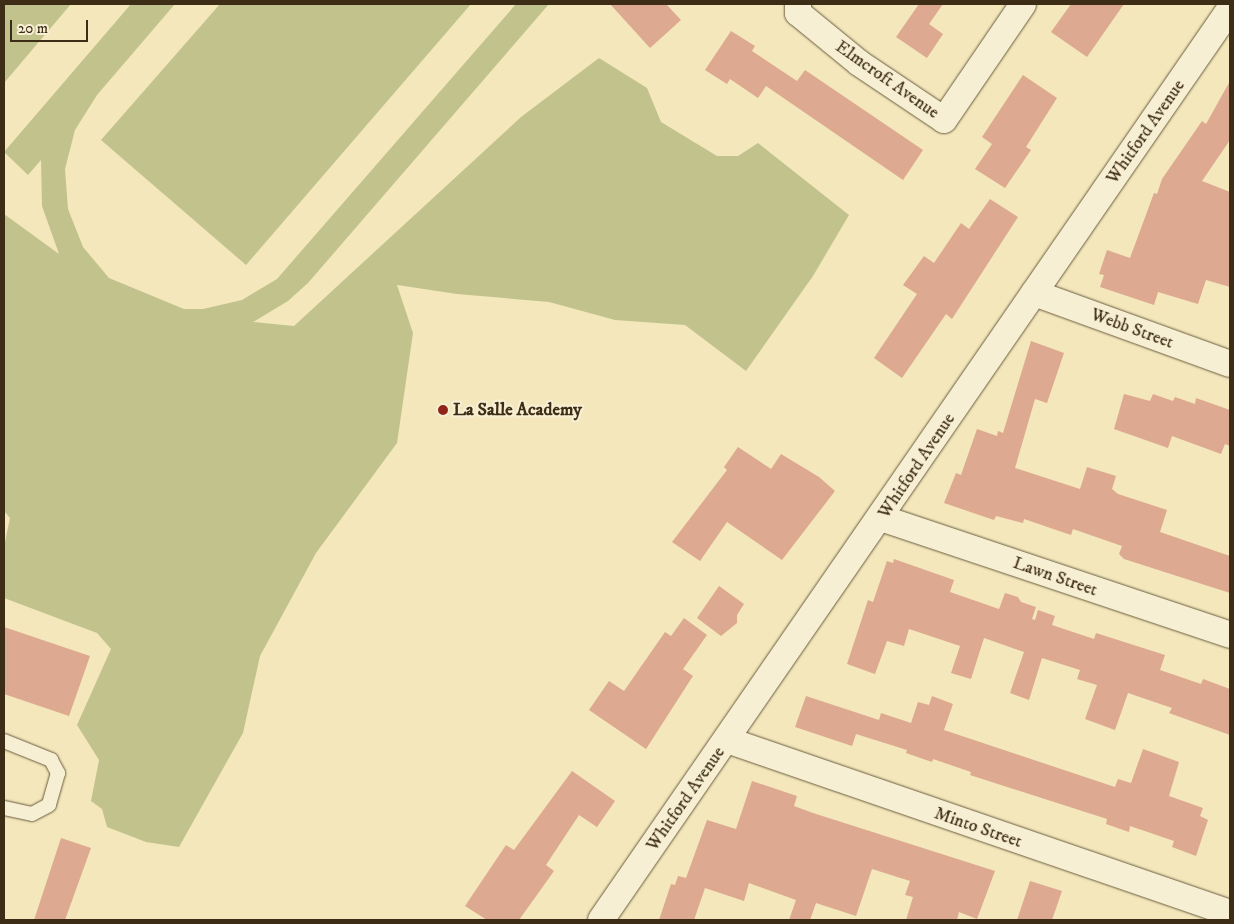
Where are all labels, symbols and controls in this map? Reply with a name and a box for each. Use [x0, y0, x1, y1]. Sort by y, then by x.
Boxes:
scale bar [12, 10, 90, 42]
text: 20 m [18, 19, 48, 38]
street label: Elmcroft Avenue [831, 36, 943, 124]
street label: Whitford Avenue [1102, 76, 1190, 188]
street label: Webb Street [1088, 304, 1176, 354]
place label: La Salle Academy [453, 399, 582, 421]
marker: La Salle Academy [437, 404, 449, 416]
street label: Whitford Avenue [874, 409, 960, 523]
street label: Lawn Street [1010, 552, 1100, 602]
street label: Whitford Avenue [642, 743, 730, 855]
street label: Minto Street [931, 803, 1025, 853]

